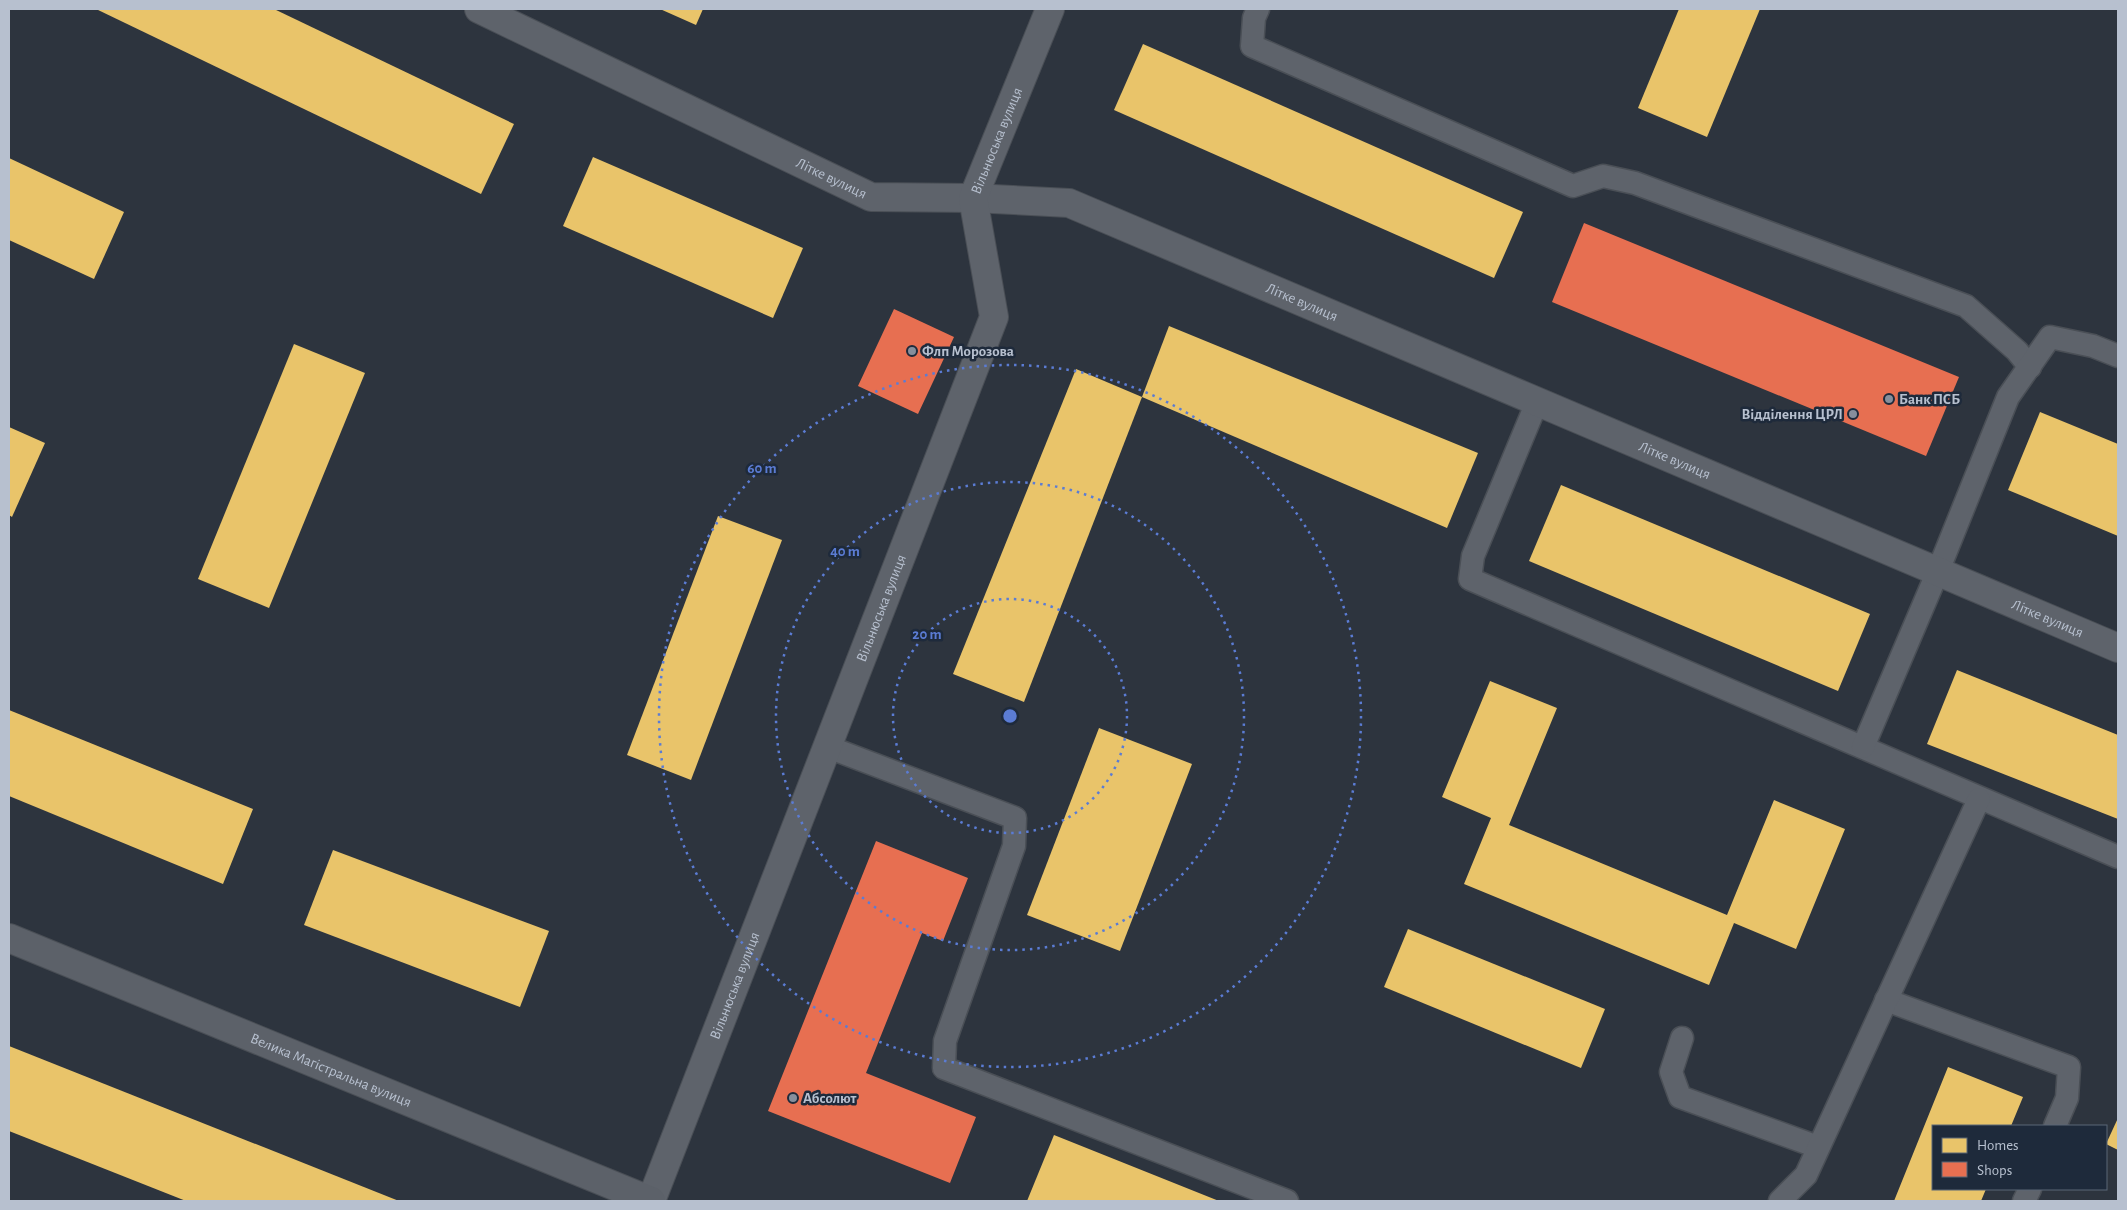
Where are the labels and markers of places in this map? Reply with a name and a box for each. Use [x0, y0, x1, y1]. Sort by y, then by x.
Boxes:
place label: Флп Морозова [922, 344, 1014, 359]
marker: Флп Морозова [906, 345, 918, 357]
place label: Банк ПСБ [1899, 392, 1960, 407]
marker: Банк ПСБ [1883, 393, 1895, 405]
place label: Відділення ЦРЛ [1741, 407, 1843, 422]
marker: Відділення ЦРЛ [1847, 408, 1859, 420]
centre of rings [1001, 707, 1019, 725]
place label: Абсолют [803, 1091, 857, 1106]
marker: Абсолют [787, 1092, 799, 1104]

